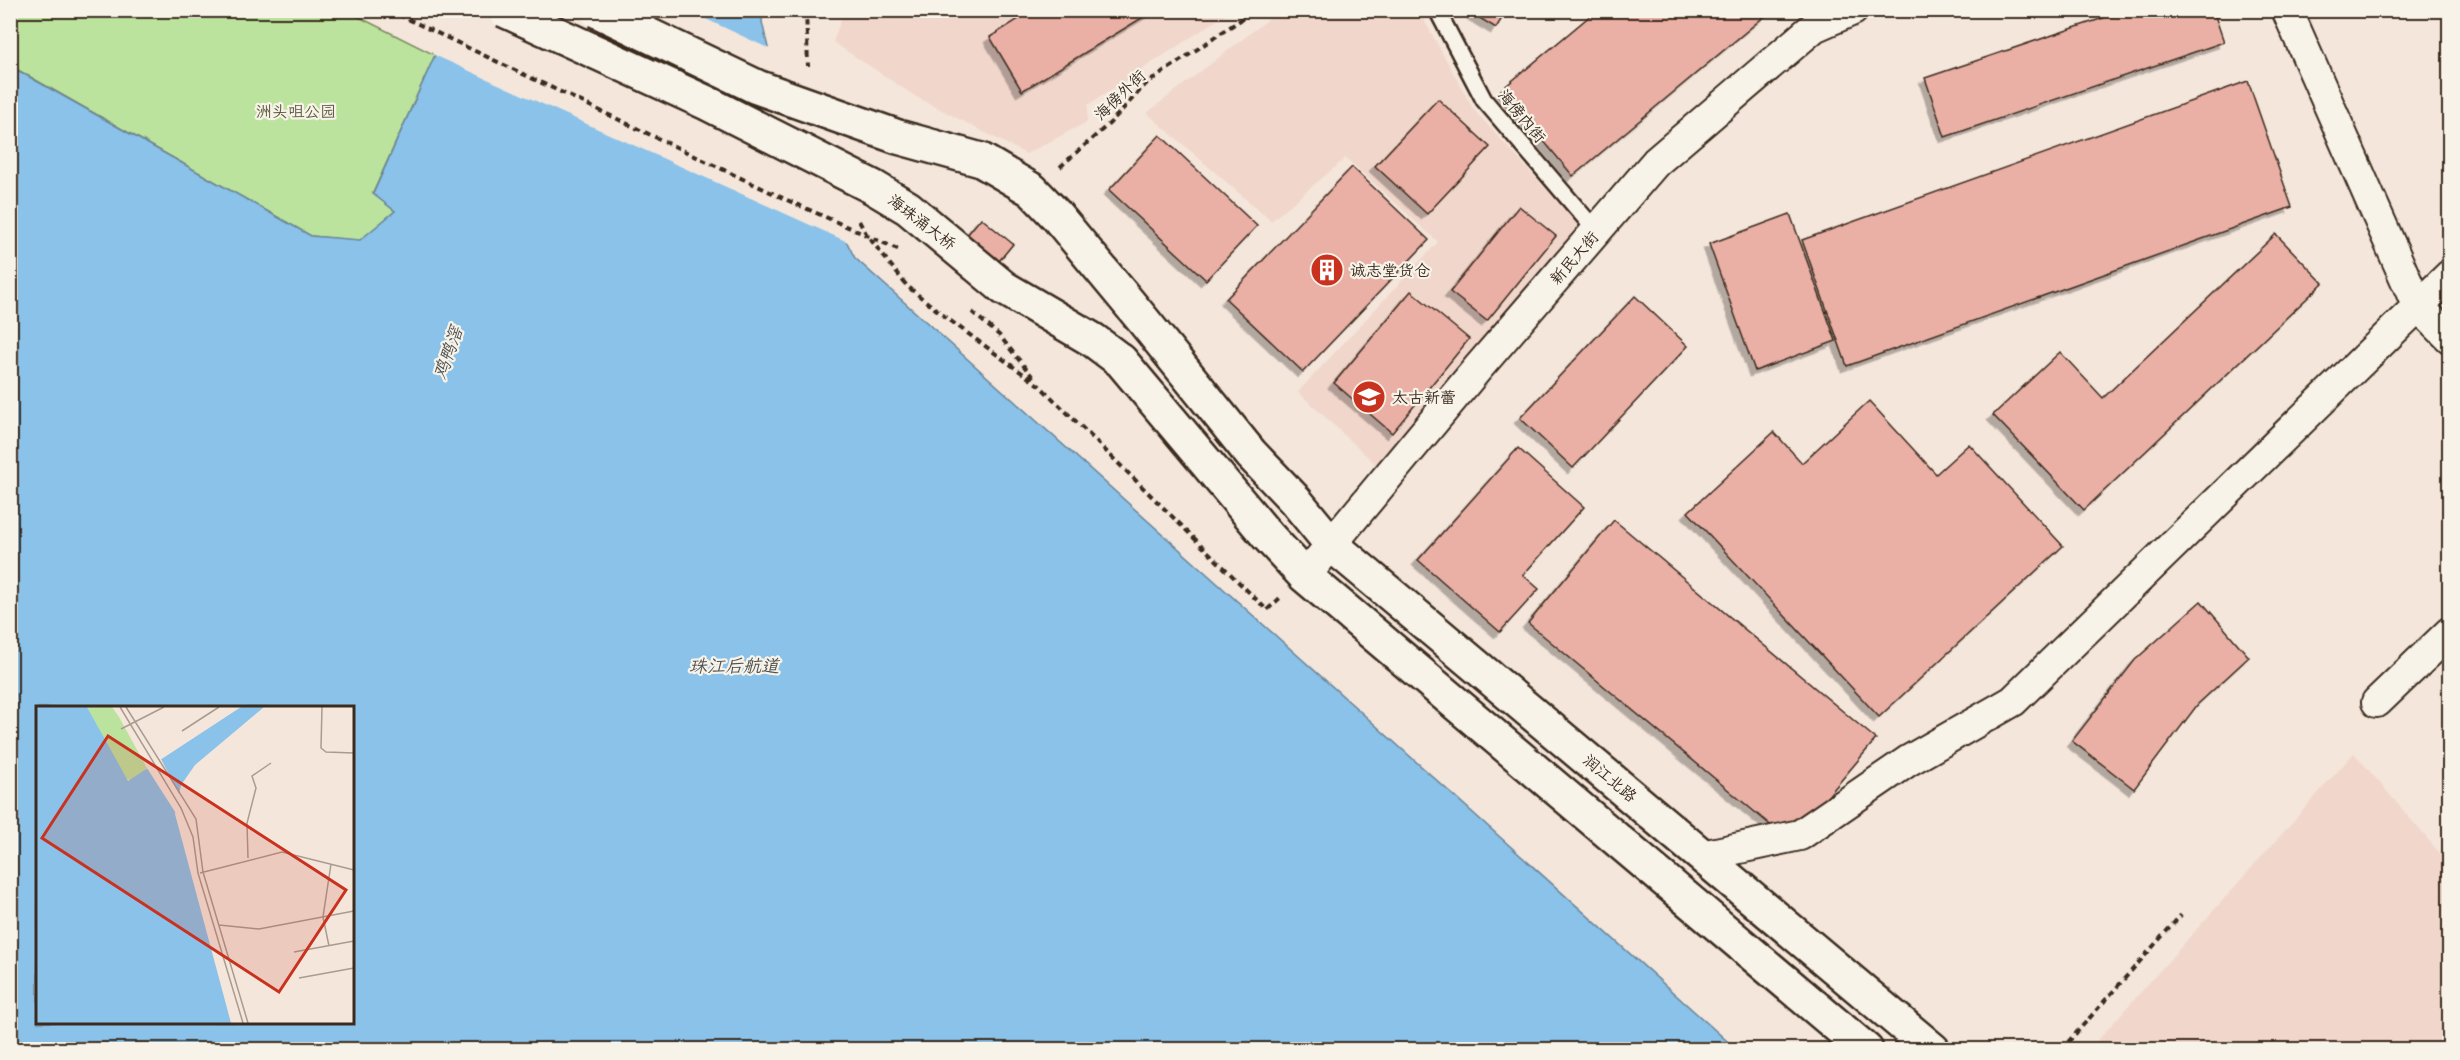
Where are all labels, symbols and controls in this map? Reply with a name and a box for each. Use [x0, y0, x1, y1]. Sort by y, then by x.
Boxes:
street label: 海傍外街 [1090, 65, 1150, 125]
street label: 海傍内街 [1493, 85, 1551, 147]
park label: 洲头咀公园 [256, 101, 336, 122]
street label: 海珠涌大桥 [884, 190, 960, 254]
street label: 新民大街 [1545, 227, 1603, 289]
building icon: 诚志堂货仓 [1309, 252, 1345, 288]
place label: 诚志堂货仓 [1350, 260, 1430, 281]
water label: 鸡鸭滘 [427, 321, 470, 382]
school or university icon: 太古新蕾 [1351, 379, 1387, 415]
place label: 太古新蕾 [1392, 387, 1456, 408]
water label: 珠江后航道 [689, 654, 781, 678]
inset map [36, 706, 354, 1024]
street label: 润江北路 [1579, 749, 1641, 807]

